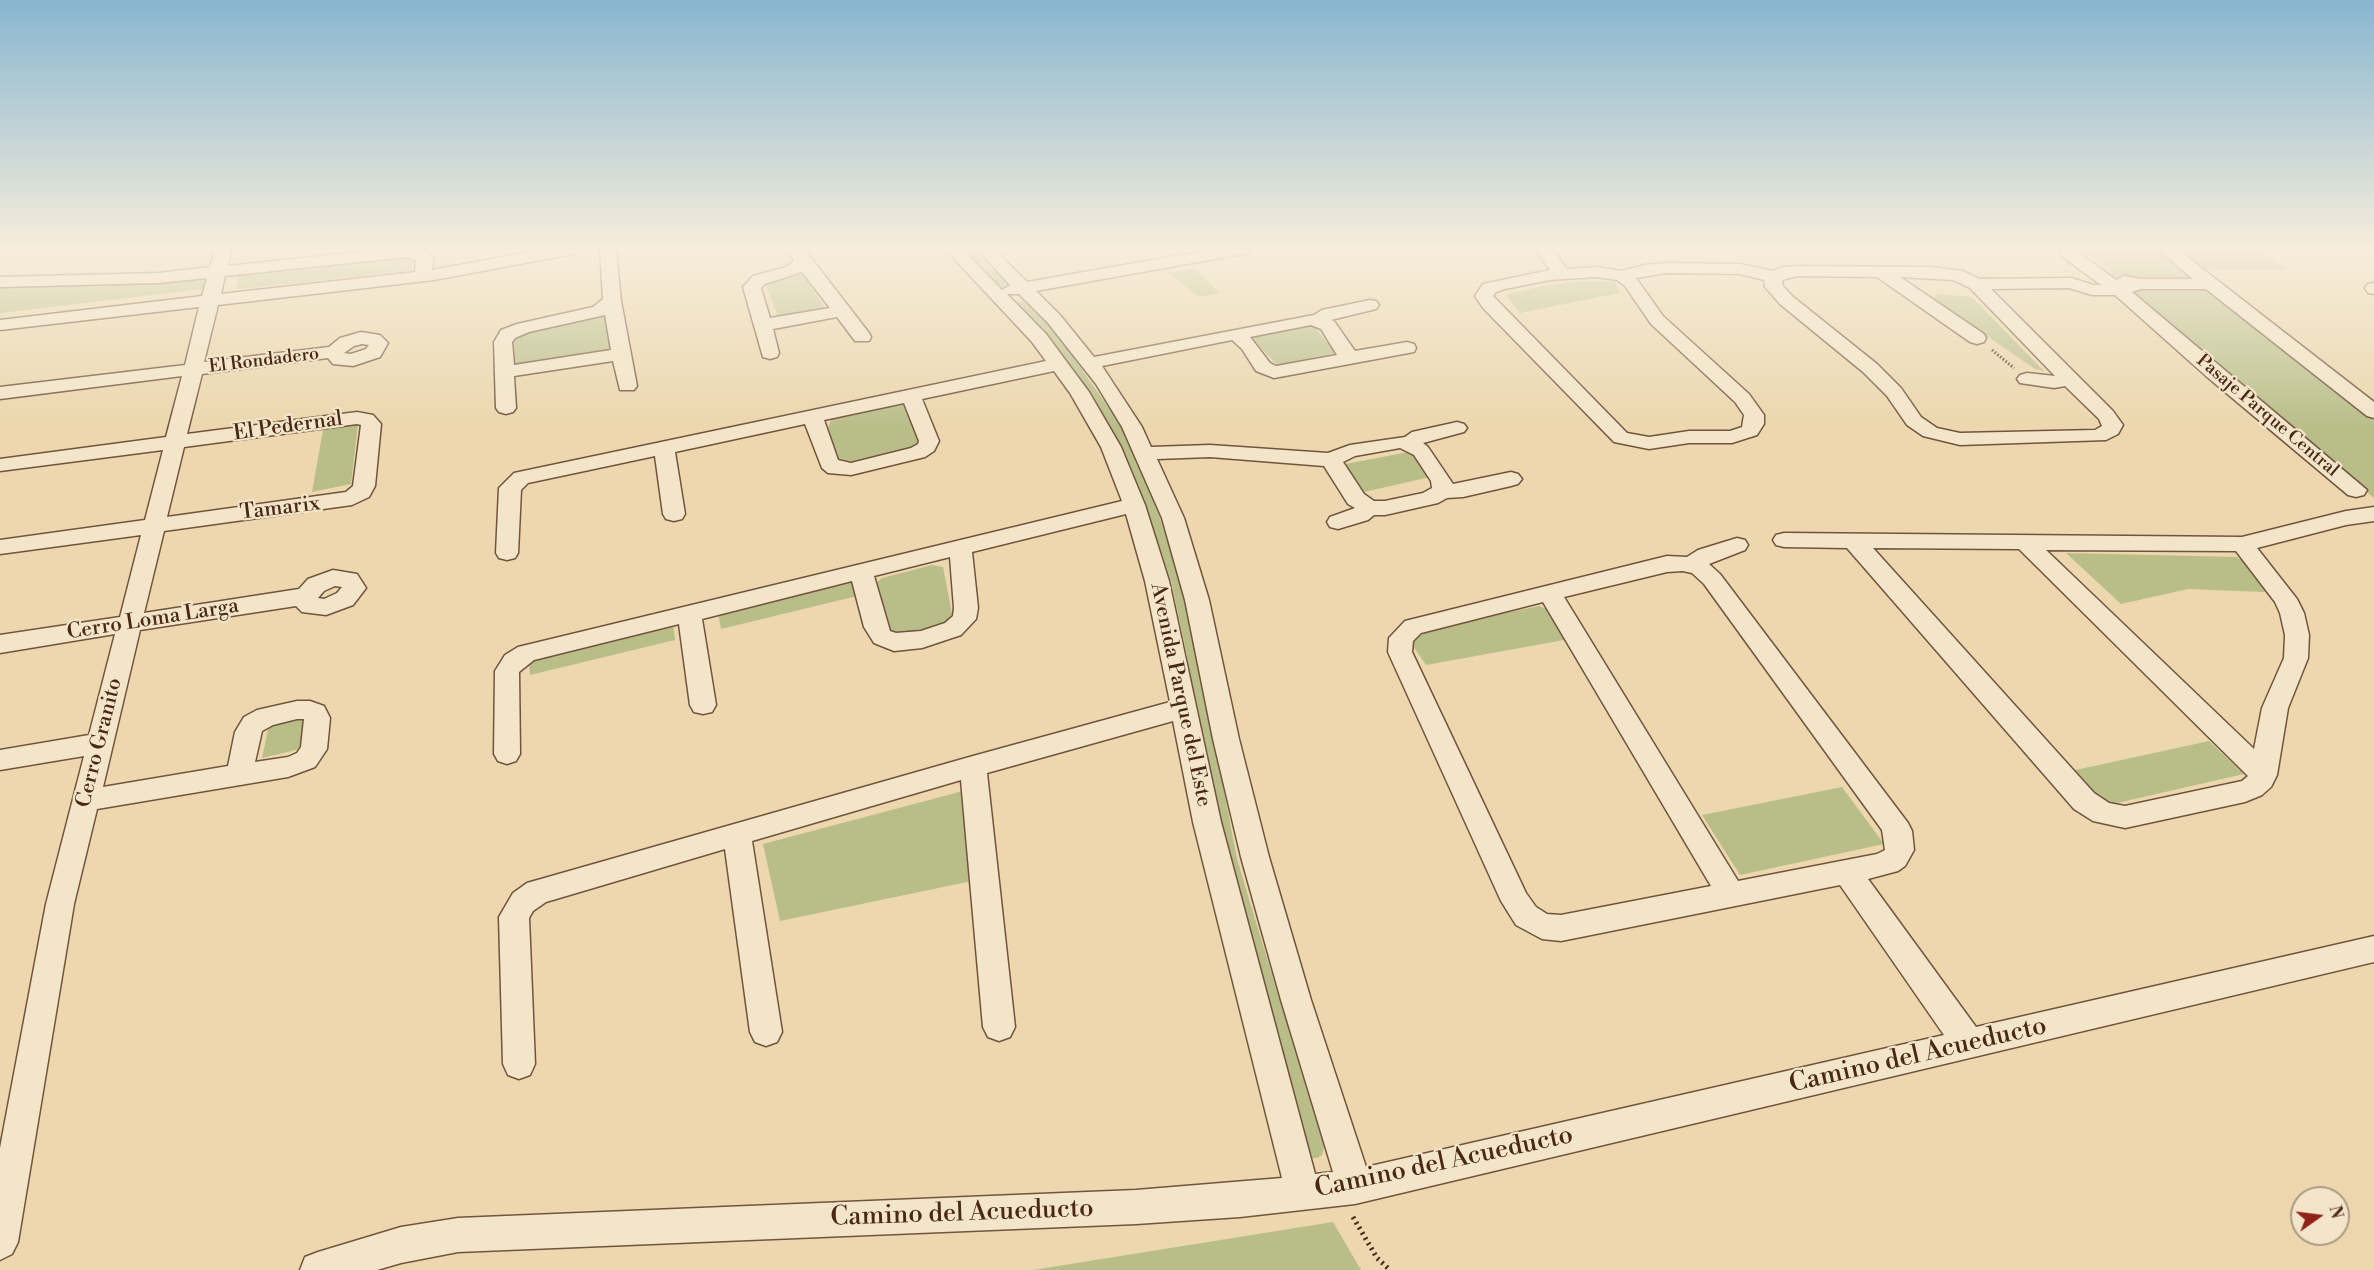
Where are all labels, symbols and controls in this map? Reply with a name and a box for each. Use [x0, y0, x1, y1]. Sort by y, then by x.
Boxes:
street label: El Rondadero [208, 344, 320, 378]
street label: Pasaje Parque Central [2191, 350, 2343, 482]
street label: El Pedernal [232, 407, 344, 447]
street label: Tamarix [239, 492, 321, 526]
street label: Avenida Parque del Este [1144, 581, 1216, 809]
street label: Cerro Loma Larga [65, 594, 241, 646]
street label: Cerro Granito [72, 676, 128, 810]
street label: Camino del Acueducto [1786, 1011, 2050, 1101]
street label: Camino del Acueducto [1312, 1120, 1576, 1206]
north arrow [2290, 1186, 2350, 1246]
street label: Camino del Acueducto [830, 1194, 1094, 1234]
text: N [2324, 1204, 2347, 1221]

